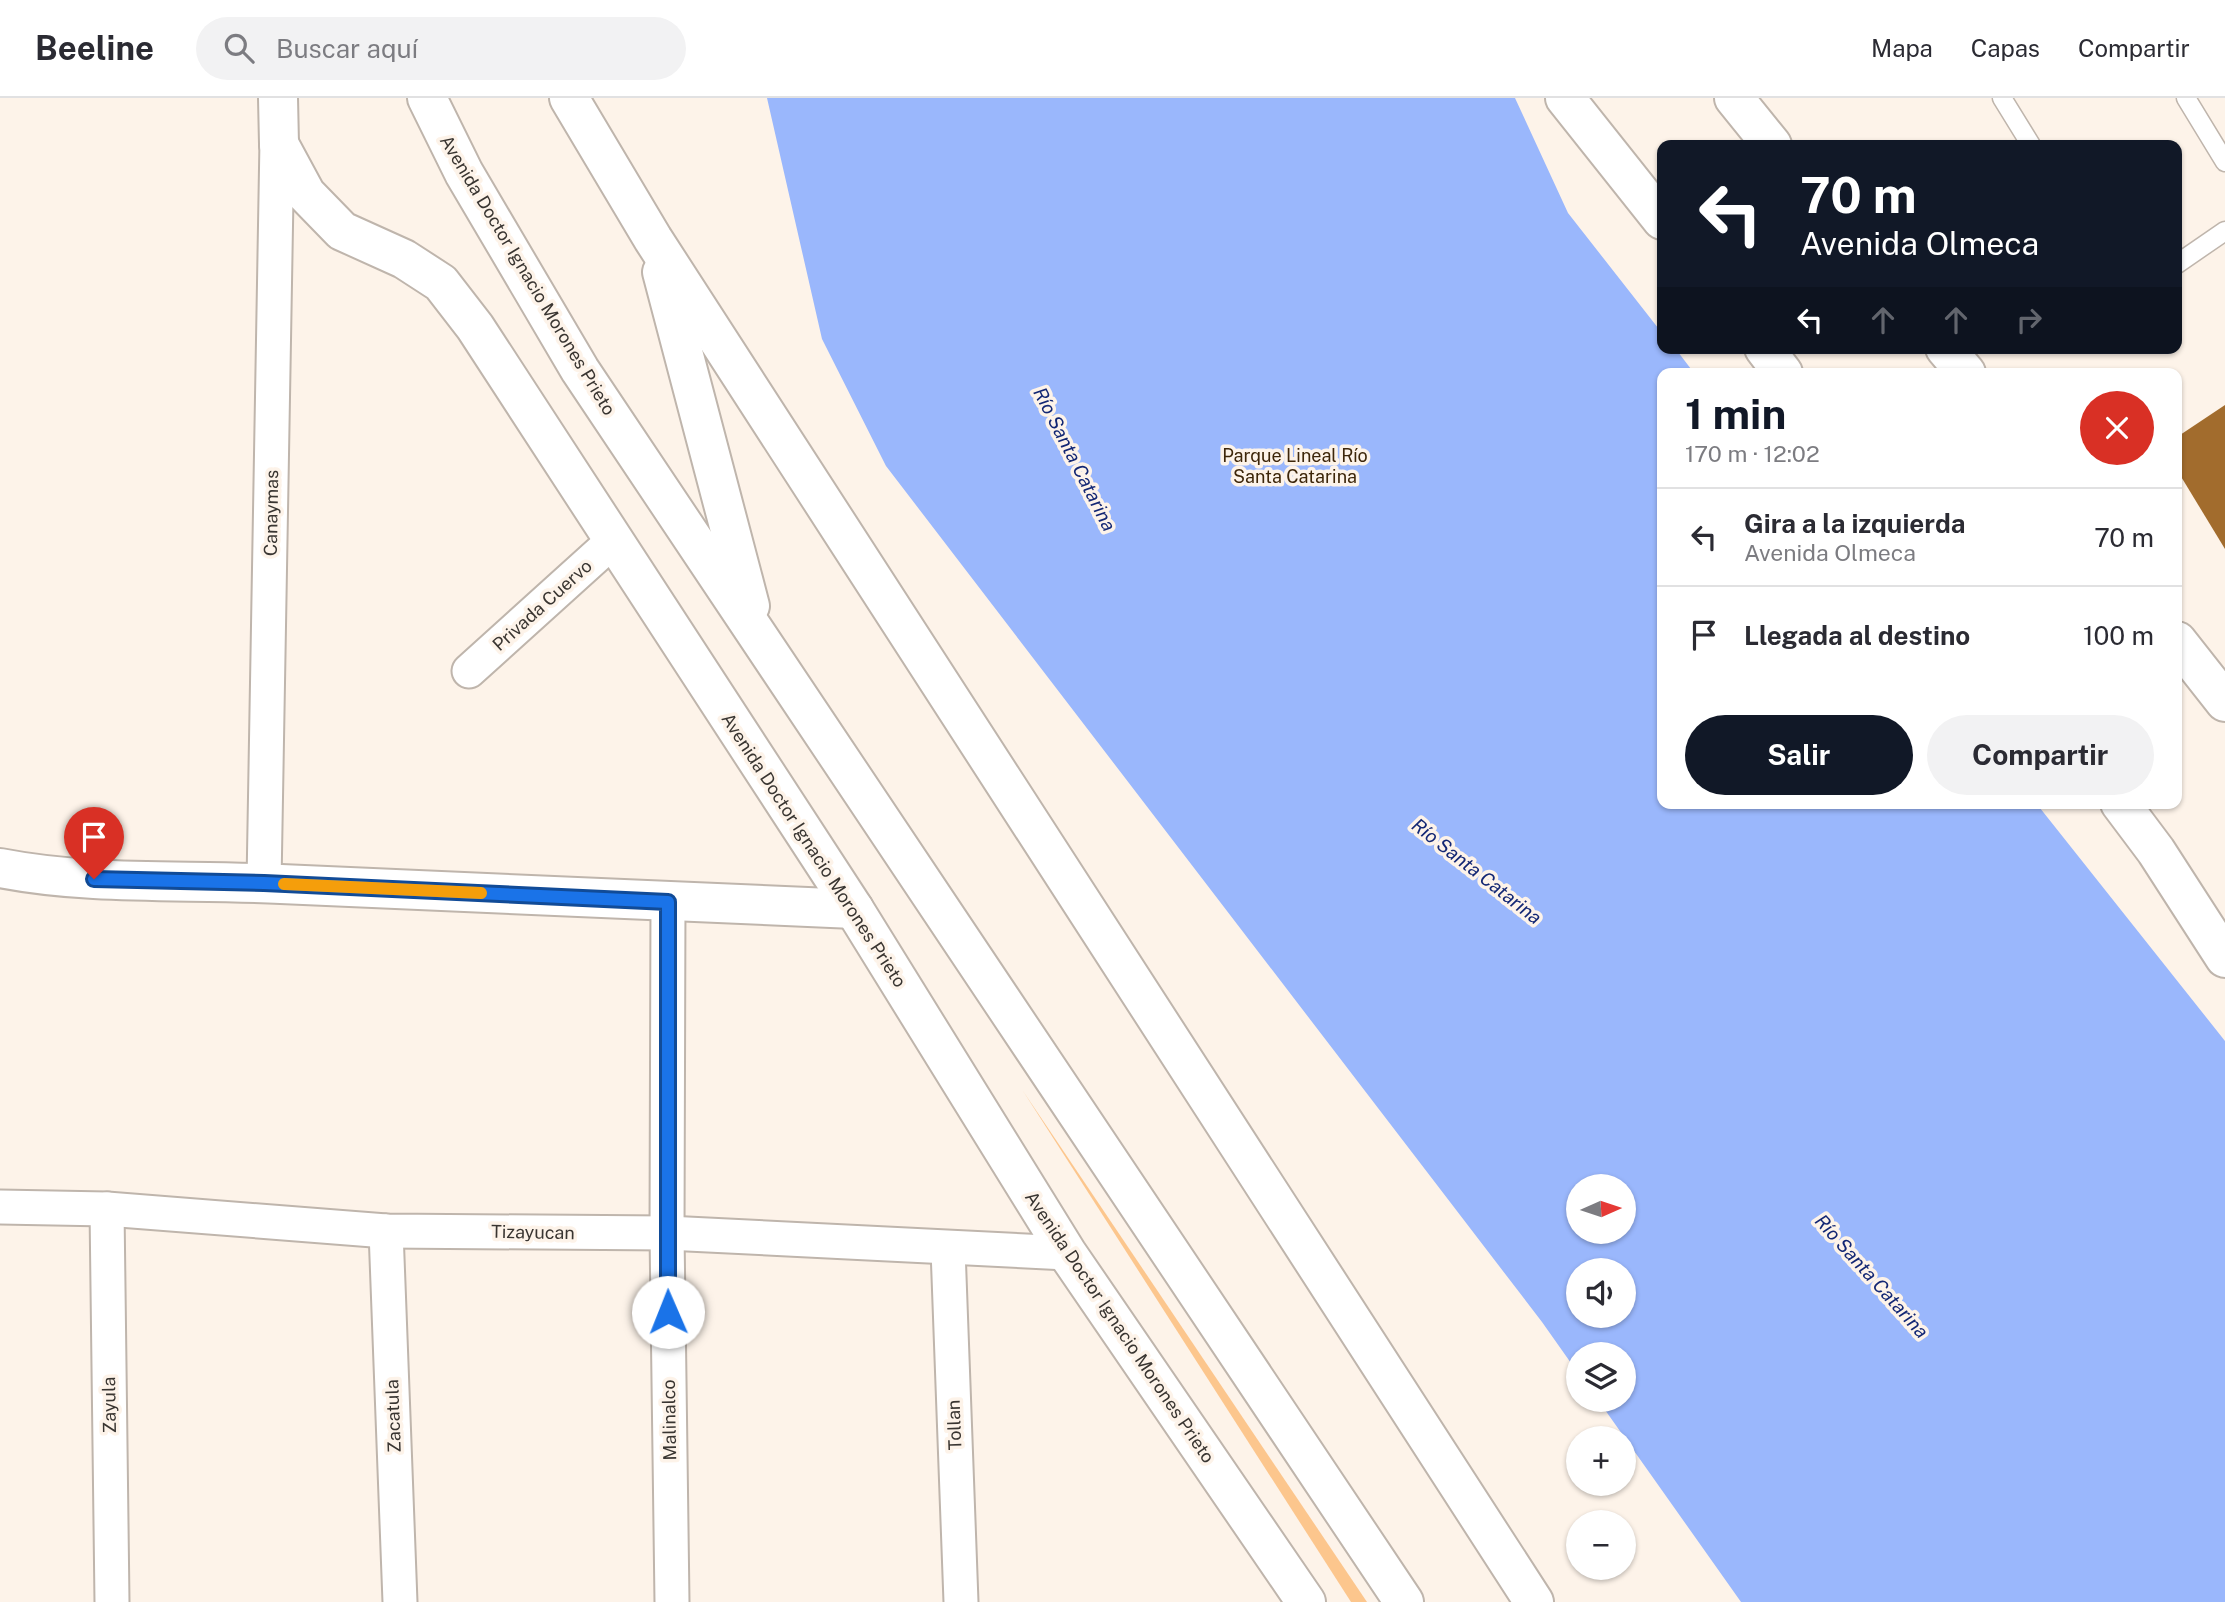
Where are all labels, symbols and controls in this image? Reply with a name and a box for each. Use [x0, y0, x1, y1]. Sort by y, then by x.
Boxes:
search box [196, 17, 686, 80]
text: Beeline [35, 29, 154, 67]
icon: search [220, 29, 258, 67]
text: Buscar aquí [276, 33, 418, 64]
text: Mapa [1871, 34, 1933, 62]
text: Capas [1971, 34, 2040, 62]
text: Compartir [2078, 34, 2190, 62]
street label: Avenida Doctor Ignacio Morones Prieto [436, 131, 620, 419]
text: 70 m [1800, 166, 1917, 224]
icon: left [1685, 168, 1776, 259]
text: Avenida Olmeca [1800, 225, 2039, 262]
icon: left [1791, 301, 1829, 339]
icon: ahead [1864, 301, 1902, 339]
icon: ahead [1937, 301, 1975, 339]
icon: right [2010, 301, 2048, 339]
water label: Río Santa Catarina [1029, 383, 1121, 535]
text: 1 min [1685, 389, 1786, 438]
button: close [2080, 391, 2154, 465]
text: 170 m · 12:02 [1685, 440, 1820, 467]
park label: Parque Lineal Río Santa Catarina [1222, 445, 1368, 487]
street label: Canaymas [260, 470, 282, 556]
text: Gira a la izquierda [1744, 508, 1966, 539]
icon: left [1685, 518, 1723, 556]
text: 70 m [2094, 522, 2154, 553]
text: Avenida Olmeca [1744, 539, 1916, 566]
street label: Privada Cuervo [488, 555, 596, 655]
icon: arrive [1685, 616, 1723, 654]
text: Llegada al destino [1744, 620, 1970, 651]
text: 100 m [2083, 620, 2154, 651]
street label: Avenida Doctor Ignacio Morones Prieto [717, 709, 911, 991]
button: Salir [1685, 715, 1913, 795]
button: Compartir [1927, 715, 2154, 795]
pin [64, 807, 124, 879]
water label: Río Santa Catarina [1408, 814, 1546, 928]
icon: arrive [75, 818, 113, 856]
north arrow [1566, 1174, 1636, 1244]
map controls [1566, 1174, 1636, 1580]
street label: Avenida Doctor Ignacio Morones Prieto [1021, 1187, 1219, 1467]
water label: Río Santa Catarina [1811, 1210, 1933, 1342]
street label: Tizayucan [491, 1221, 575, 1243]
button: sound [1566, 1258, 1636, 1328]
position arrow [631, 1275, 705, 1349]
button: layers [1566, 1342, 1636, 1412]
street label: Zayula [98, 1376, 120, 1434]
street label: Zacatula [381, 1379, 405, 1453]
street label: Malinalco [658, 1379, 680, 1461]
street label: Tollan [943, 1399, 965, 1451]
button: + [1566, 1426, 1636, 1496]
button: − [1566, 1510, 1636, 1580]

